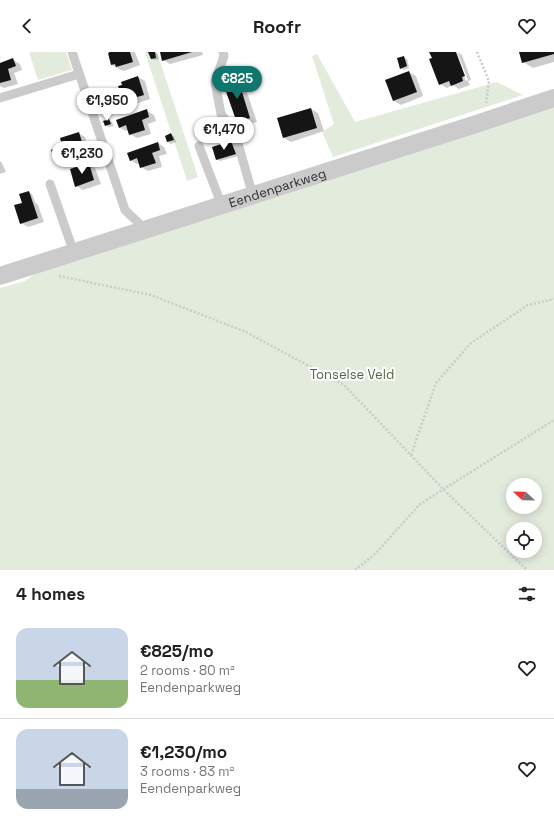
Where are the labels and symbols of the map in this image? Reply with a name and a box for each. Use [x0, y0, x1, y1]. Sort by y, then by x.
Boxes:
pin: €825 [213, 66, 261, 100]
pin: €1,950 [74, 88, 140, 122]
pin: €1,470 [191, 117, 257, 151]
pin: €1,230 [49, 141, 115, 175]
street label: Eendenparkweg [226, 164, 328, 211]
park label: Tonselse Veld [310, 366, 394, 383]
north arrow [506, 478, 542, 514]

